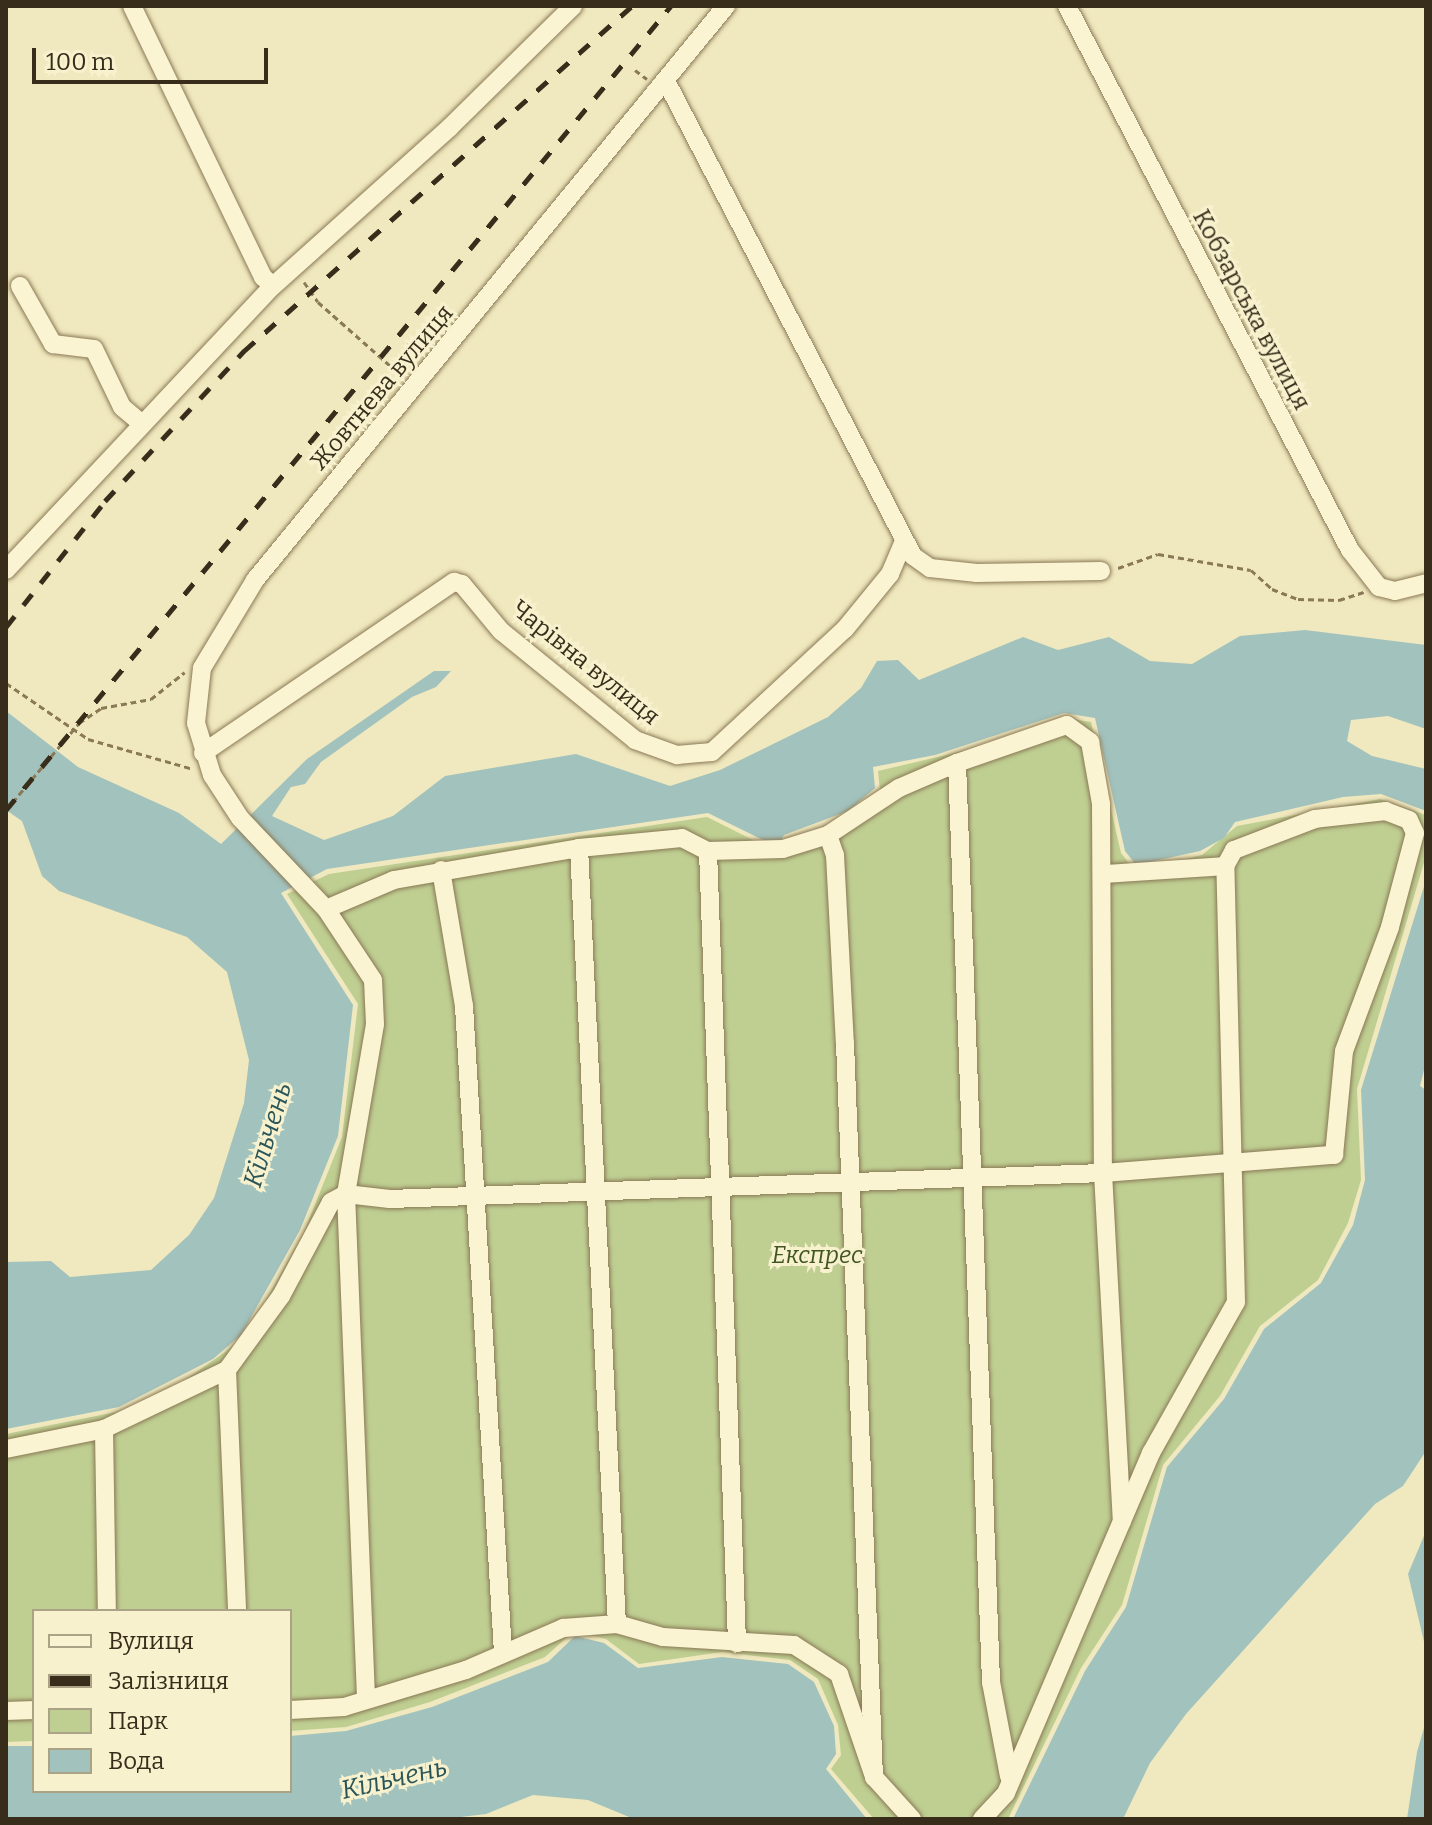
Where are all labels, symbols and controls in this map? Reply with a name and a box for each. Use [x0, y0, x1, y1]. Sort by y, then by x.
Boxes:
scale bar [36, 32, 272, 82]
text: 100 m [46, 48, 114, 76]
street label: Кобзарська вулиця [1186, 205, 1316, 415]
street label: Жовтнева вулиця [305, 300, 459, 476]
street label: Чарівна вулиця [505, 594, 665, 732]
water label: Кільчень [237, 1079, 299, 1191]
park label: Експрес [771, 1242, 863, 1270]
legend [32, 1609, 292, 1793]
text: Вулиця [108, 1627, 194, 1655]
text: Залізниця [108, 1667, 229, 1695]
text: Парк [108, 1707, 168, 1735]
text: Вода [108, 1747, 164, 1775]
water label: Кільчень [338, 1752, 450, 1806]

